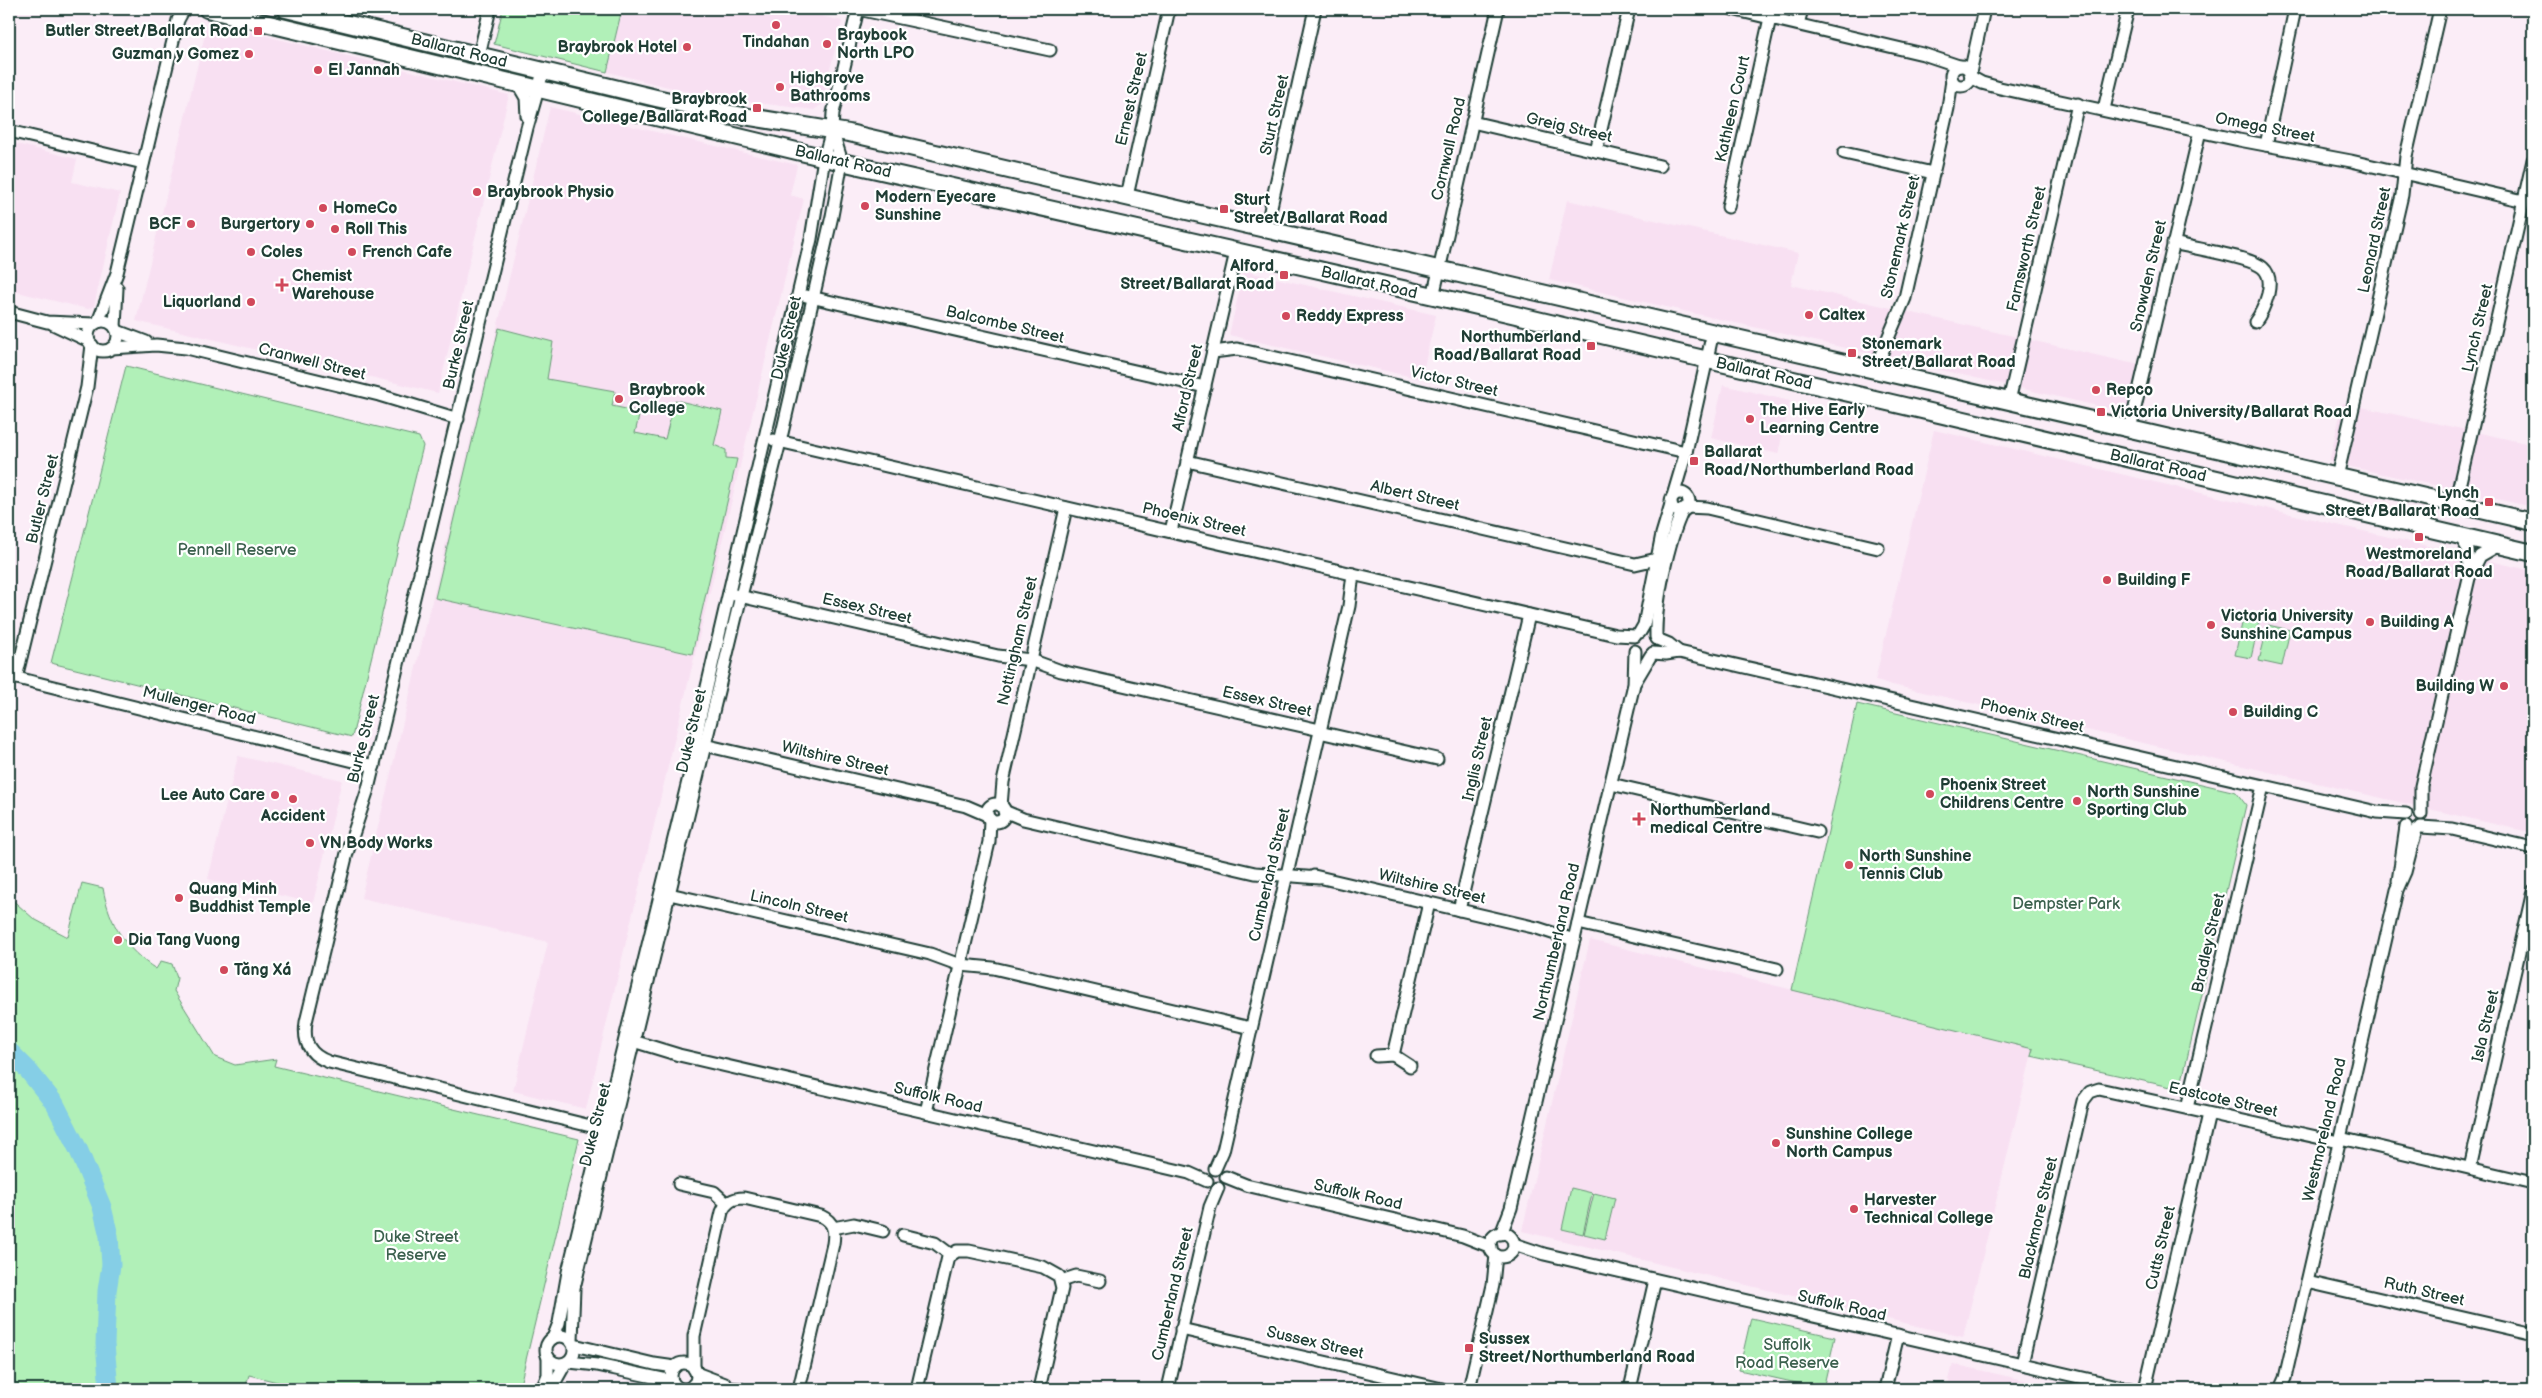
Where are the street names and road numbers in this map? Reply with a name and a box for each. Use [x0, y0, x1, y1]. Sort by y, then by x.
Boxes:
street label: Ballarat Road [409, 30, 509, 72]
street label: Ernest Street [1112, 50, 1152, 148]
street label: Kathleen Court [1712, 54, 1755, 164]
street label: Sturt Street [1256, 73, 1294, 157]
street label: Cornwall Road [1428, 96, 1470, 202]
street label: Greig Street [1524, 109, 1614, 147]
street label: Omega Street [2214, 109, 2317, 147]
street label: Ballarat Road [793, 142, 893, 182]
street label: Stonemark Street [1878, 174, 1924, 300]
street label: Farnsworth Street [2003, 184, 2051, 314]
street label: Leonard Street [2354, 185, 2396, 295]
street label: Snowden Street [2127, 218, 2171, 334]
street label: Ballarat Road [1319, 263, 1419, 303]
street label: Lynch Street [2459, 282, 2497, 374]
street label: Duke Street [768, 294, 806, 382]
street label: Burke Street [440, 299, 478, 391]
street label: Balcombe Street [944, 302, 1066, 348]
street label: Cranwell Street [256, 339, 368, 385]
street label: Alford Street [1169, 342, 1207, 434]
street label: Ballarat Road [1714, 354, 1814, 394]
street label: Victor Street [1408, 363, 1500, 401]
street label: Ballarat Road [2108, 446, 2208, 486]
street label: Butler Street [23, 452, 63, 546]
street label: Albert Street [1369, 477, 1461, 515]
street label: Phoenix Street [1140, 499, 1248, 541]
street label: Nottingham Street [994, 575, 1042, 707]
street label: Essex Street [820, 589, 914, 629]
street label: Essex Street [1220, 682, 1314, 722]
street label: Mullenger Road [141, 683, 257, 729]
street label: Duke Street [673, 687, 711, 775]
street label: Burke Street [344, 693, 384, 785]
street label: Phoenix Street [1978, 695, 2086, 737]
street label: Inglis Street [1459, 715, 1497, 803]
street label: Wiltshire Street [780, 737, 890, 781]
street label: Cumberland Street [1245, 806, 1295, 944]
street label: Northumberland Road [1530, 861, 1584, 1023]
street label: Wiltshire Street [1377, 865, 1487, 909]
street label: Lincoln Street [748, 886, 850, 928]
street label: Bradley Street [2188, 891, 2230, 995]
street label: Isla Street [2468, 988, 2504, 1064]
street label: Westmoreland Road [2299, 1056, 2351, 1204]
street label: Eastcote Street [2167, 1078, 2279, 1122]
street label: Suffolk Road [892, 1079, 984, 1117]
street label: Duke Street [576, 1081, 616, 1169]
street label: Blackmore Street [2016, 1155, 2062, 1281]
street label: Suffolk Road [1312, 1176, 1404, 1214]
street label: Cutts Street [2142, 1204, 2180, 1292]
street label: Cumberland Street [1148, 1225, 1198, 1363]
street label: Ruth Street [2382, 1274, 2466, 1310]
street label: Suffolk Road [1796, 1287, 1888, 1325]
street label: Sussex Street [1265, 1323, 1366, 1363]

